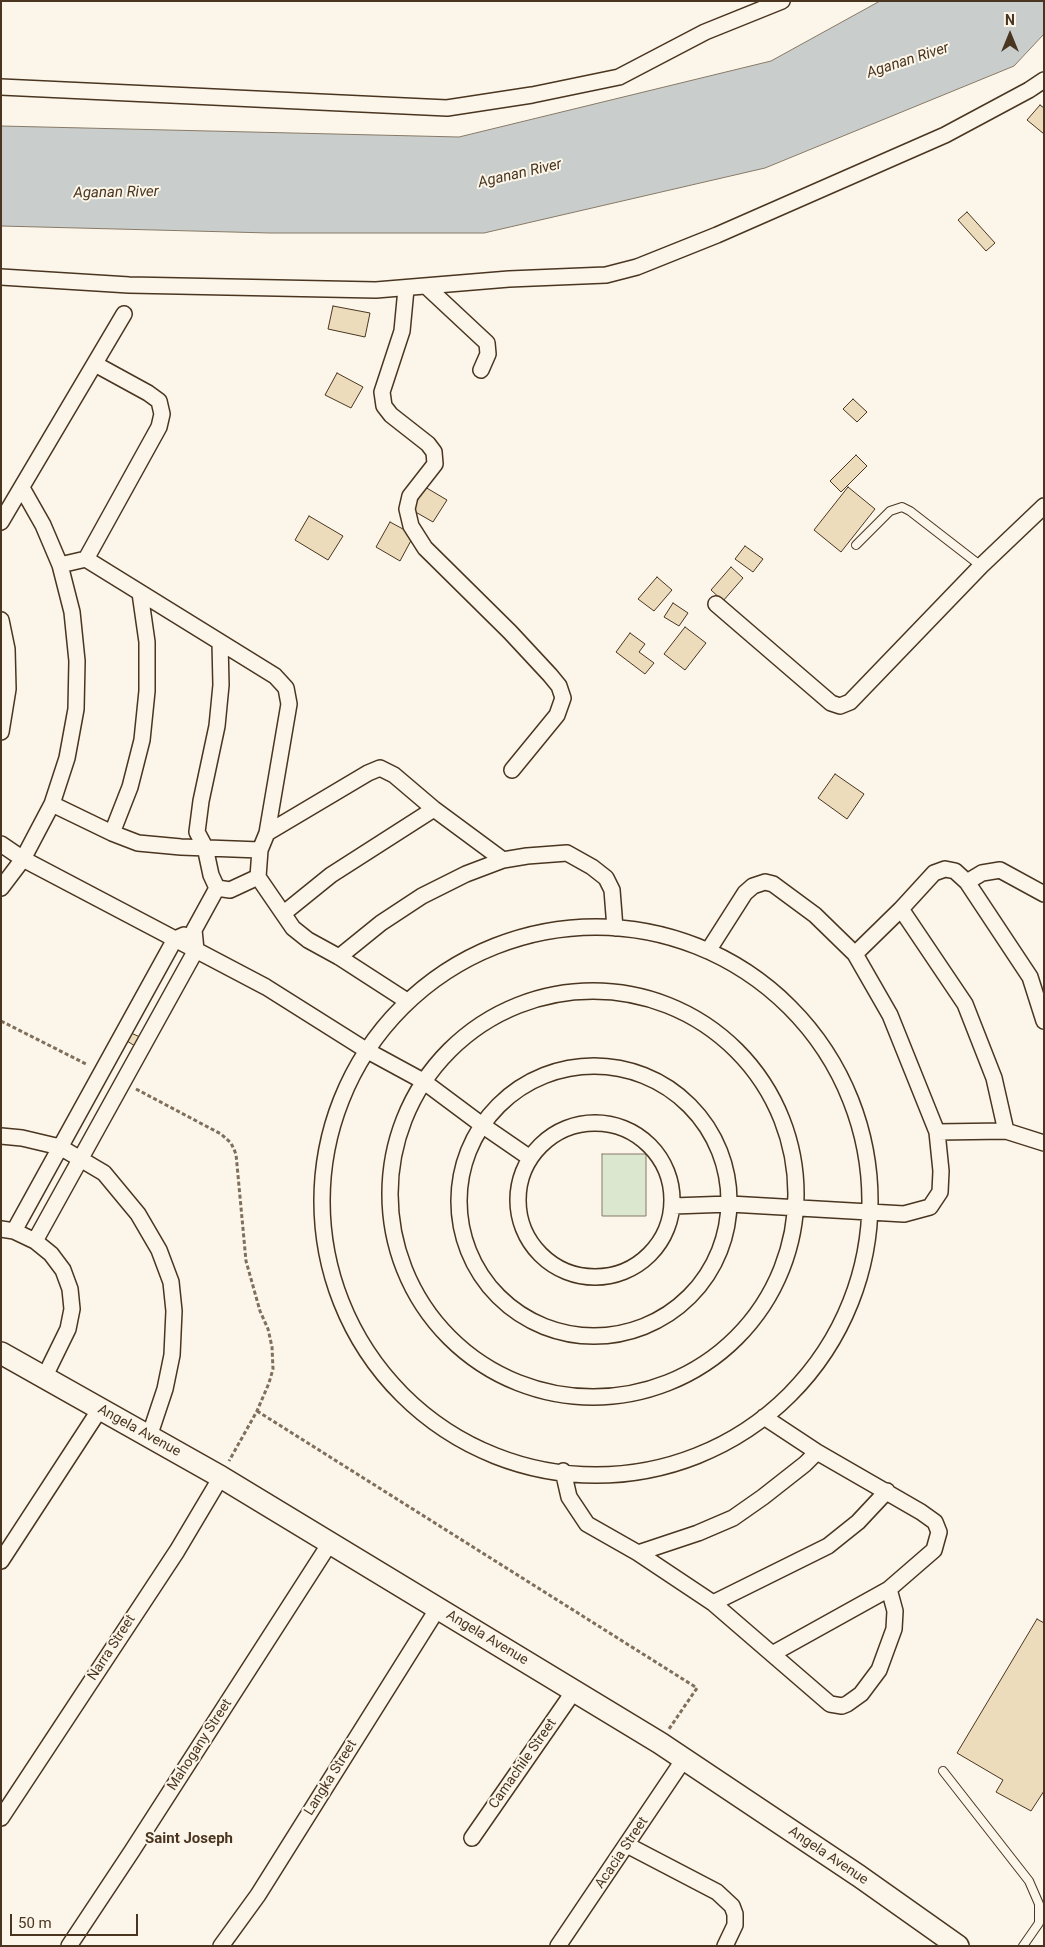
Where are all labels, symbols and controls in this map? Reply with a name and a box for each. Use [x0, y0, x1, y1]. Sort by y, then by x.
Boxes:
north arrow [985, 10, 1035, 60]
text: N [1005, 12, 1015, 28]
water label: Aganan River [865, 39, 951, 83]
water label: Aganan River [476, 156, 564, 192]
water label: Aganan River [73, 183, 159, 203]
street label: Angela Avenue [95, 1401, 183, 1461]
street label: Angela Avenue [443, 1607, 531, 1669]
street label: Narra Street [85, 1612, 139, 1684]
street label: Mahogany Street [164, 1696, 236, 1794]
street label: Camachile Street [486, 1716, 560, 1812]
street label: Langka Street [301, 1737, 361, 1819]
street label: Acacia Street [592, 1814, 652, 1892]
street label: Angela Avenue [785, 1823, 871, 1889]
district label: Saint Joseph [145, 1830, 233, 1848]
scale bar [12, 1904, 140, 1936]
text: 50 m [18, 1914, 52, 1932]

